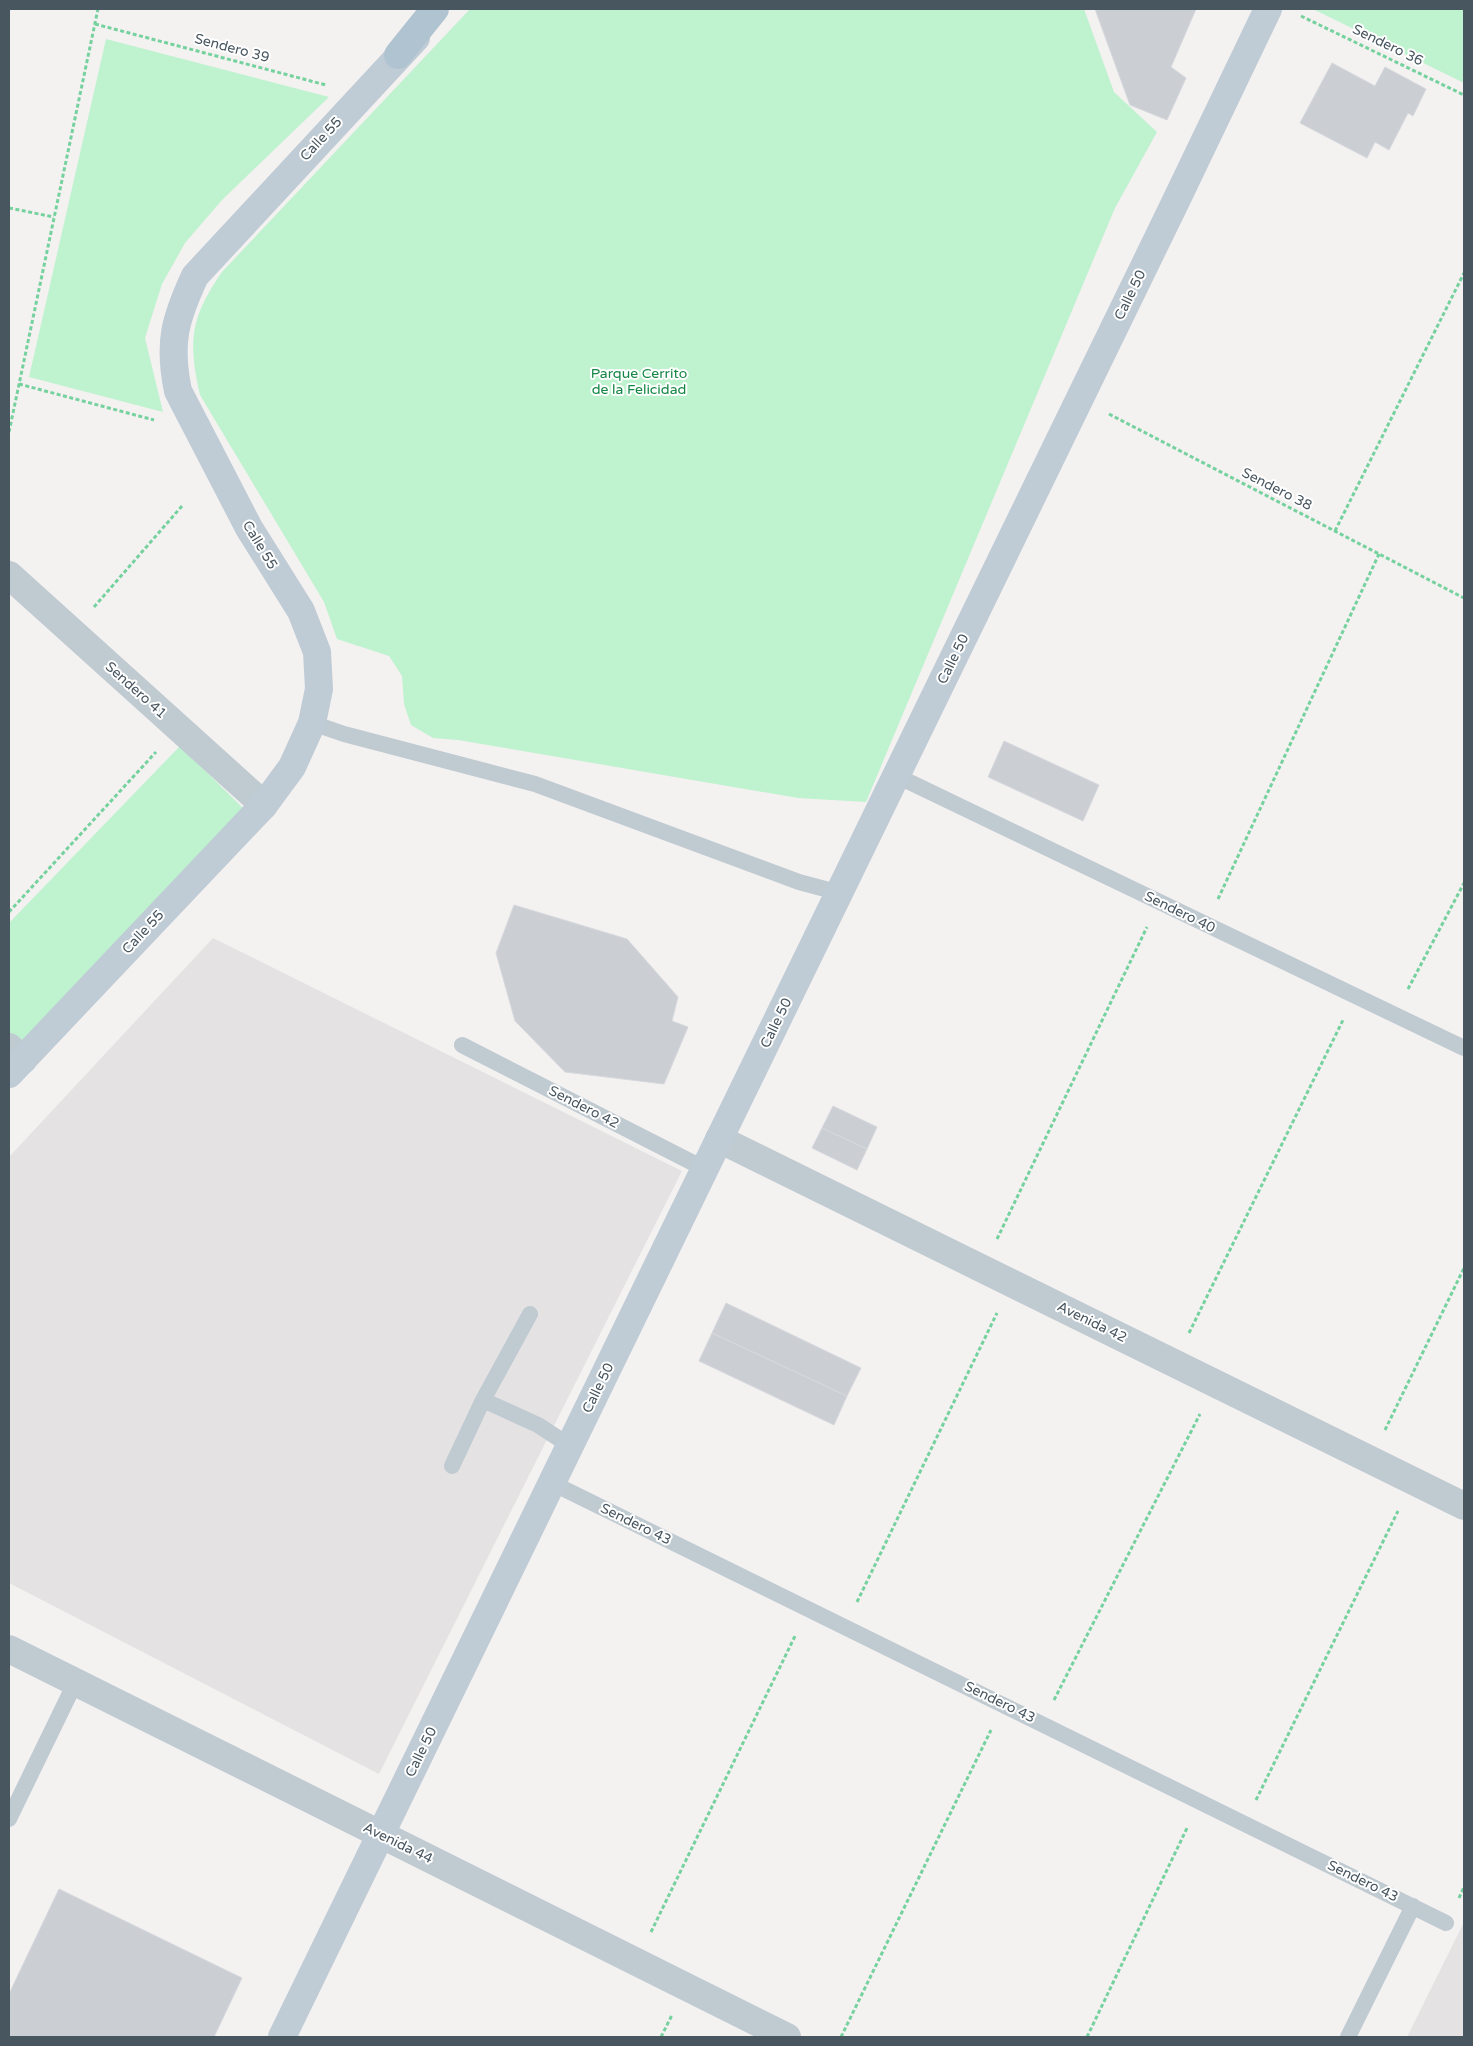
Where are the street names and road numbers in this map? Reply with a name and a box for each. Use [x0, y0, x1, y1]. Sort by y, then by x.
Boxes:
street label: Sendero 36 [1350, 21, 1426, 70]
street label: Sendero 39 [193, 30, 271, 66]
street label: Calle 55 [296, 114, 346, 164]
street label: Calle 50 [1111, 267, 1150, 323]
street label: Sendero 38 [1239, 464, 1315, 514]
street label: Calle 55 [239, 518, 281, 572]
street label: Calle 50 [934, 631, 973, 687]
street label: Sendero 41 [102, 658, 170, 722]
street label: Sendero 40 [1142, 888, 1218, 937]
street label: Calle 55 [118, 907, 168, 957]
street label: Calle 50 [757, 995, 796, 1051]
street label: Sendero 42 [546, 1082, 622, 1132]
street label: Avenida 42 [1055, 1298, 1129, 1346]
street label: Calle 50 [579, 1360, 618, 1416]
street label: Sendero 43 [598, 1500, 674, 1548]
street label: Sendero 43 [962, 1678, 1038, 1726]
street label: Calle 50 [402, 1724, 441, 1780]
street label: Avenida 44 [361, 1819, 436, 1867]
street label: Sendero 43 [1325, 1857, 1401, 1905]

